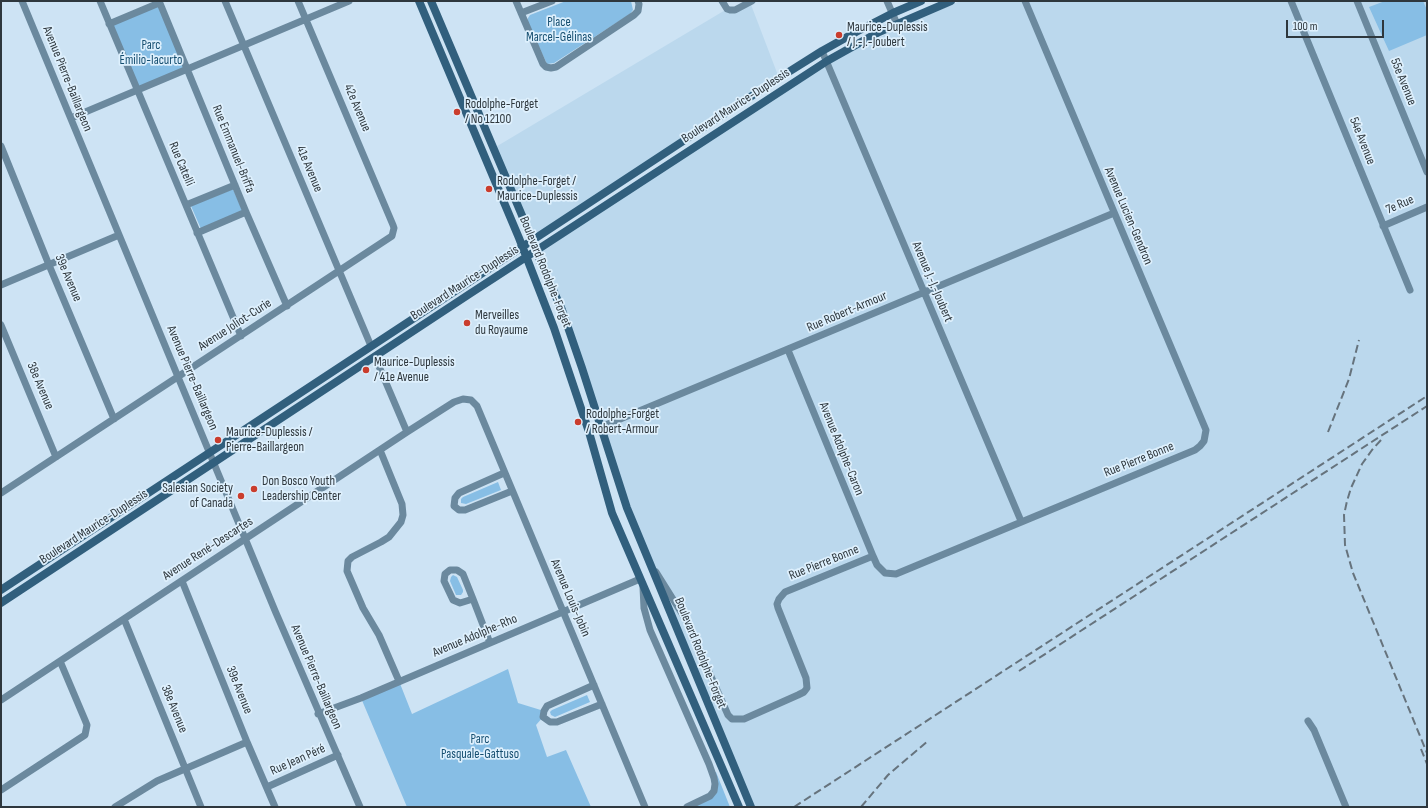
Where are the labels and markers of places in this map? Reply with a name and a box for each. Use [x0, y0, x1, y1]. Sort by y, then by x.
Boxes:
place label: Maurice-Duplessis / J.-J.-Joubert [847, 20, 928, 51]
marker: Maurice-Duplessis / J.-J.-Joubert [834, 30, 844, 40]
place label: Rodolphe-Forget / No 12100 [465, 97, 538, 128]
marker: Rodolphe-Forget / No 12100 [452, 107, 462, 117]
place label: Rodolphe-Forget / Maurice-Duplessis [497, 174, 578, 205]
marker: Rodolphe-Forget / Maurice-Duplessis [484, 184, 494, 194]
place label: Merveilles du Royaume [475, 308, 528, 339]
marker: Merveilles du Royaume [462, 318, 472, 328]
place label: Maurice-Duplessis / 41e Avenue [374, 355, 455, 386]
marker: Maurice-Duplessis / 41e Avenue [361, 365, 371, 375]
place label: Rodolphe-Forget / Robert-Armour [586, 407, 659, 438]
marker: Rodolphe-Forget / Robert-Armour [573, 417, 583, 427]
place label: Maurice-Duplessis / Pierre-Baillargeon [226, 425, 312, 456]
marker: Maurice-Duplessis / Pierre-Baillargeon [213, 435, 223, 445]
place label: Don Bosco Youth Leadership Center [262, 474, 341, 505]
place label: Salesian Society of Canada [162, 481, 233, 512]
marker: Don Bosco Youth Leadership Center [249, 484, 259, 494]
marker: Salesian Society of Canada [236, 491, 246, 501]

